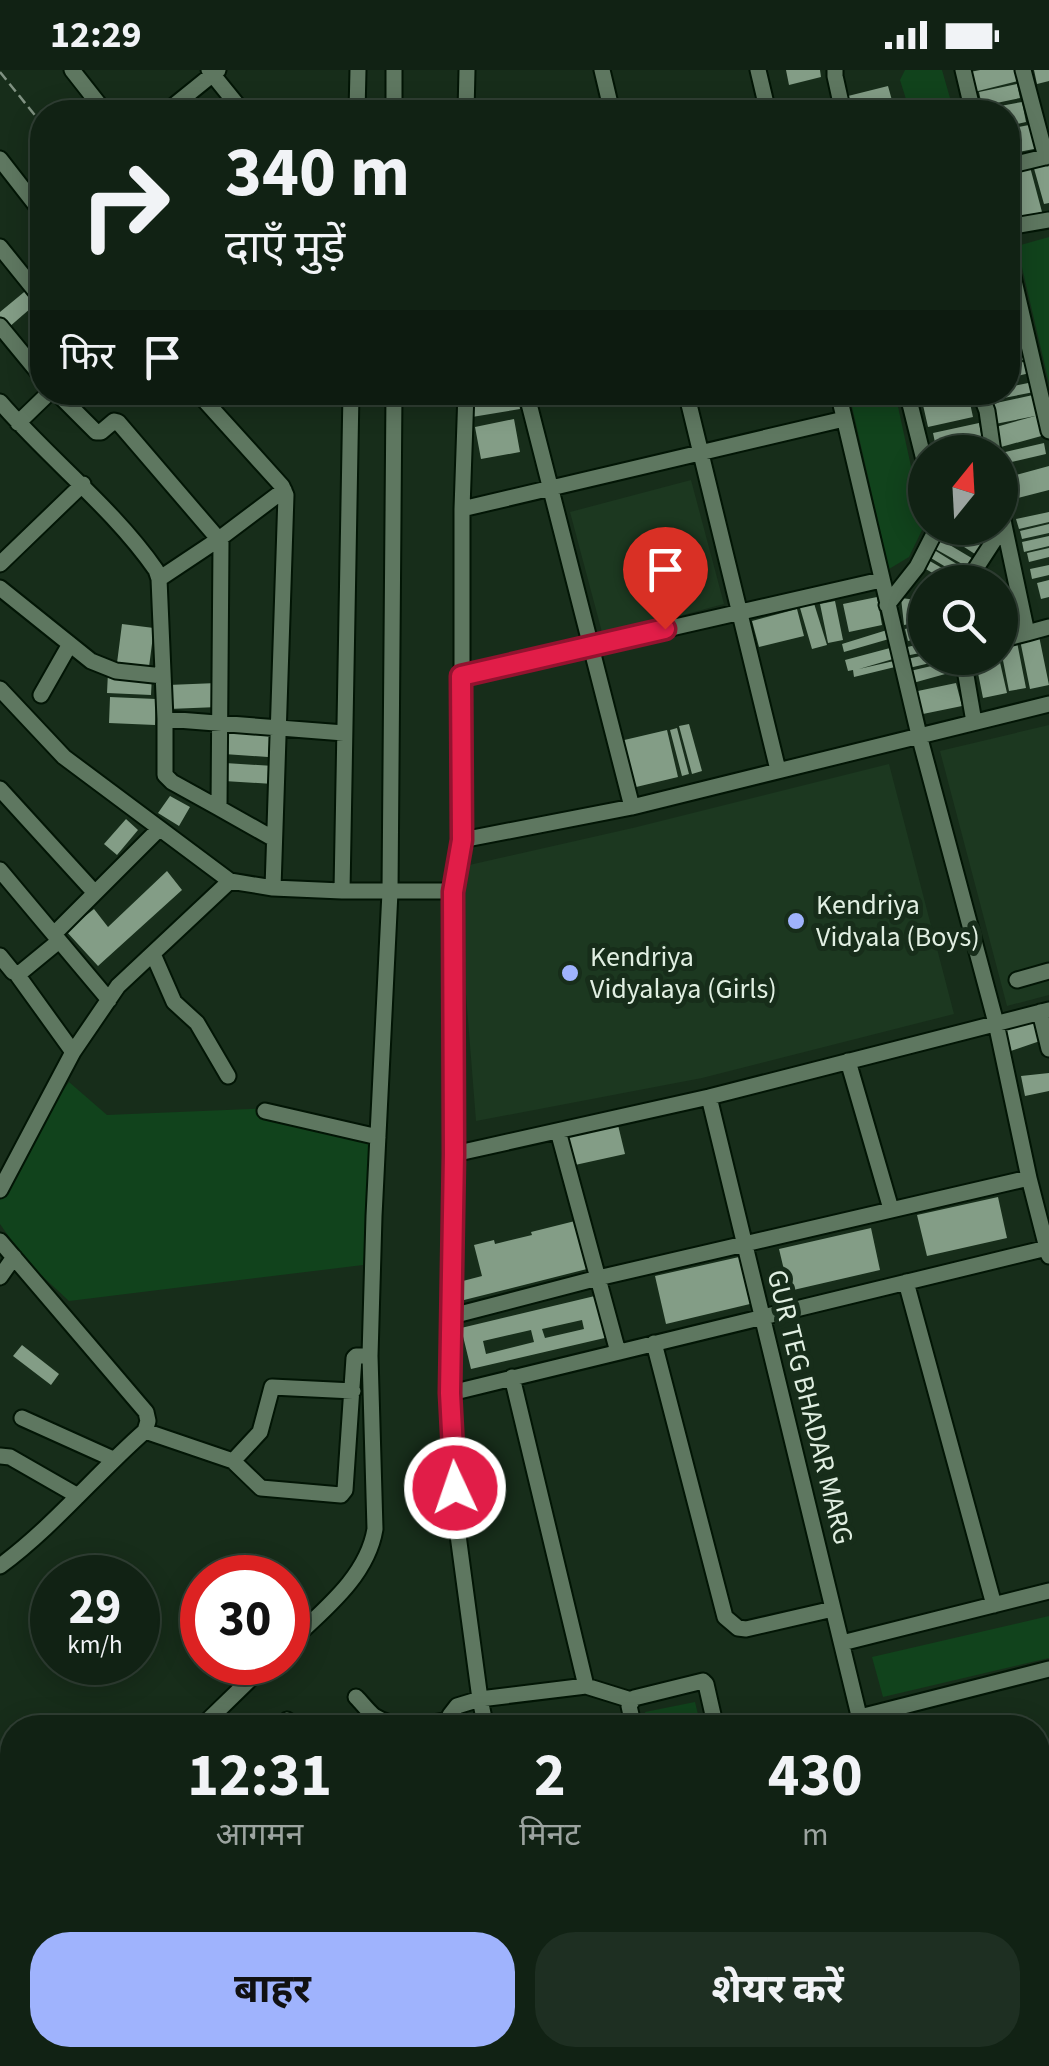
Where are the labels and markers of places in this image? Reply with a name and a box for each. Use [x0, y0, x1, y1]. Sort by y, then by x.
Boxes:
pin [623, 527, 708, 630]
place label: Kendriya Vidyala (Boys) [816, 885, 980, 957]
marker: Kendriya Vidyala (Boys) [785, 910, 807, 932]
place label: Kendriya Vidyalaya (Girls) [590, 937, 777, 1009]
marker: Kendriya Vidyalaya (Girls) [559, 962, 581, 984]

